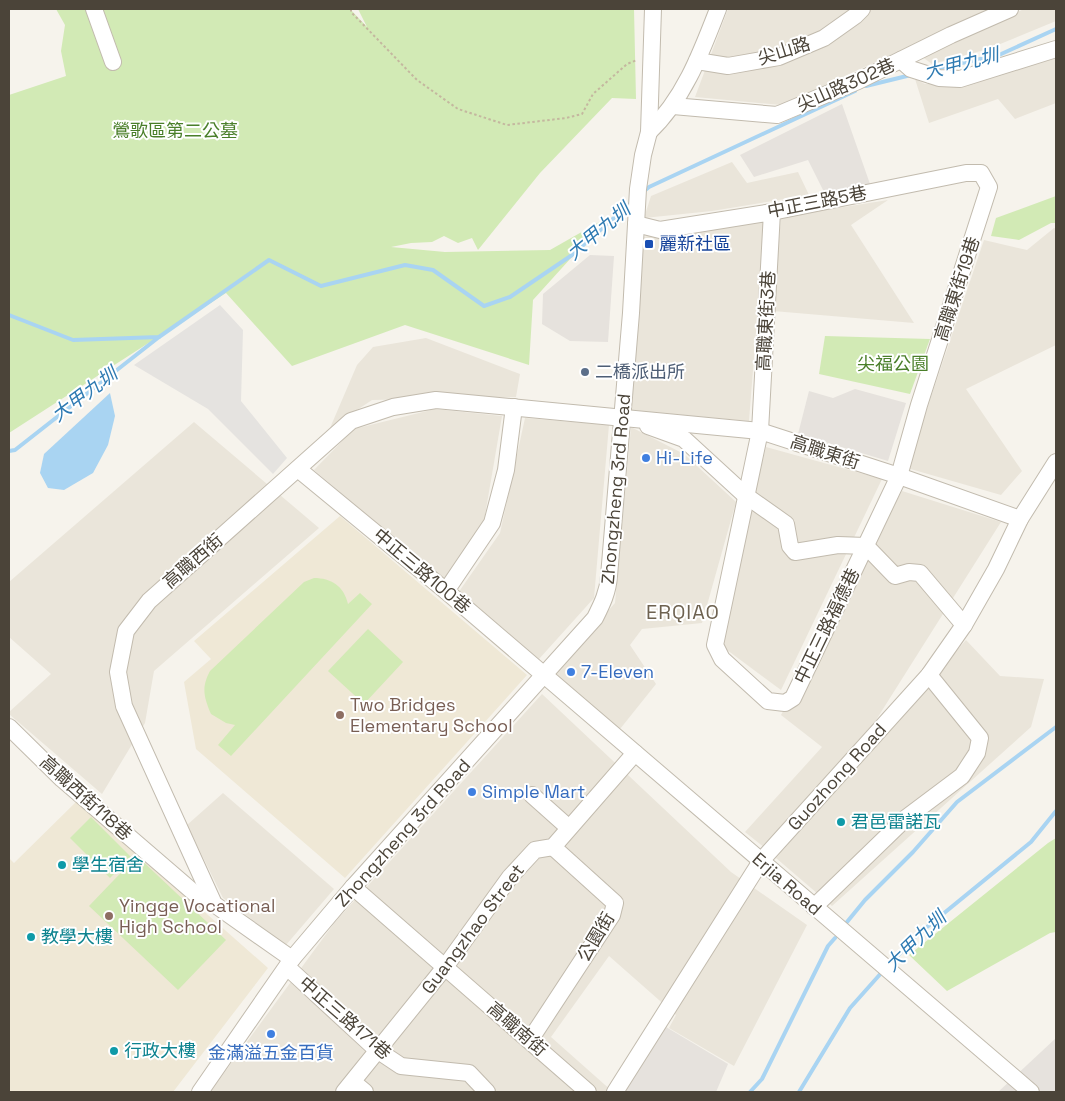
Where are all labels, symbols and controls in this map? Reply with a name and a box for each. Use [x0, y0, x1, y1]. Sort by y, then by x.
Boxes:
street label: 尖山路 [755, 32, 813, 69]
water label: 大甲九圳 [921, 41, 1004, 85]
street label: 尖山路302巷 [793, 53, 899, 116]
park label: 鶯歌區第二公墓 [112, 119, 238, 142]
street label: 中正三路5巷 [765, 181, 869, 222]
water label: 大甲九圳 [561, 195, 638, 265]
place label: 麗新社區 [659, 232, 731, 255]
street label: 高職東街19巷 [929, 234, 984, 344]
marker: 麗新社區 [643, 238, 655, 250]
street label: 高職東街3巷 [751, 270, 780, 372]
park label: 尖福公園 [857, 352, 929, 375]
water label: 大甲九圳 [46, 360, 125, 427]
place label: 二橋派出所 [595, 360, 685, 383]
marker: 二橋派出所 [579, 366, 591, 378]
street label: Zhongzheng 3rd Road [596, 393, 635, 585]
street label: 高職東街 [787, 429, 863, 474]
place label: Hi-Life [656, 446, 713, 469]
marker: Hi-Life [640, 452, 652, 464]
street label: 中正三路100巷 [369, 523, 476, 618]
street label: 高職西街 [158, 528, 227, 593]
street label: 中正三路福德巷 [789, 564, 865, 687]
district label: ERQIAO [646, 599, 720, 625]
place label: 7-Eleven [581, 660, 654, 683]
marker: 7-Eleven [565, 666, 577, 678]
place label: Two Bridges Elementary School [350, 693, 513, 737]
marker: Two Bridges Elementary School [334, 709, 346, 721]
street label: Guozhong Road [782, 718, 891, 835]
street label: 高職西街118巷 [35, 750, 137, 845]
street label: Zhongzheng 3rd Road [330, 754, 475, 911]
place label: Simple Mart [482, 780, 585, 803]
marker: Simple Mart [466, 786, 478, 798]
place label: 君邑雷諾瓦 [851, 810, 941, 833]
marker: 君邑雷諾瓦 [835, 816, 847, 828]
street label: Erjia Road [748, 847, 827, 920]
place label: 學生宿舍 [72, 853, 144, 876]
marker: 學生宿舍 [56, 859, 68, 871]
street label: Guangzhao Street [416, 859, 529, 998]
place label: Yingge Vocational High School [119, 894, 275, 938]
water label: 大甲九圳 [879, 904, 954, 977]
street label: 公園街 [572, 908, 619, 966]
marker: Yingge Vocational High School [103, 910, 115, 922]
place label: 教學大樓 [41, 925, 113, 948]
marker: 教學大樓 [25, 931, 37, 943]
street label: 中正三路171巷 [294, 971, 396, 1064]
street label: 高職南街 [483, 996, 552, 1061]
marker: 金滿溢五金百貨 [265, 1028, 277, 1040]
place label: 行政大樓 [124, 1039, 196, 1062]
place label: 金滿溢五金百貨 [208, 1041, 334, 1064]
marker: 行政大樓 [108, 1045, 120, 1057]

